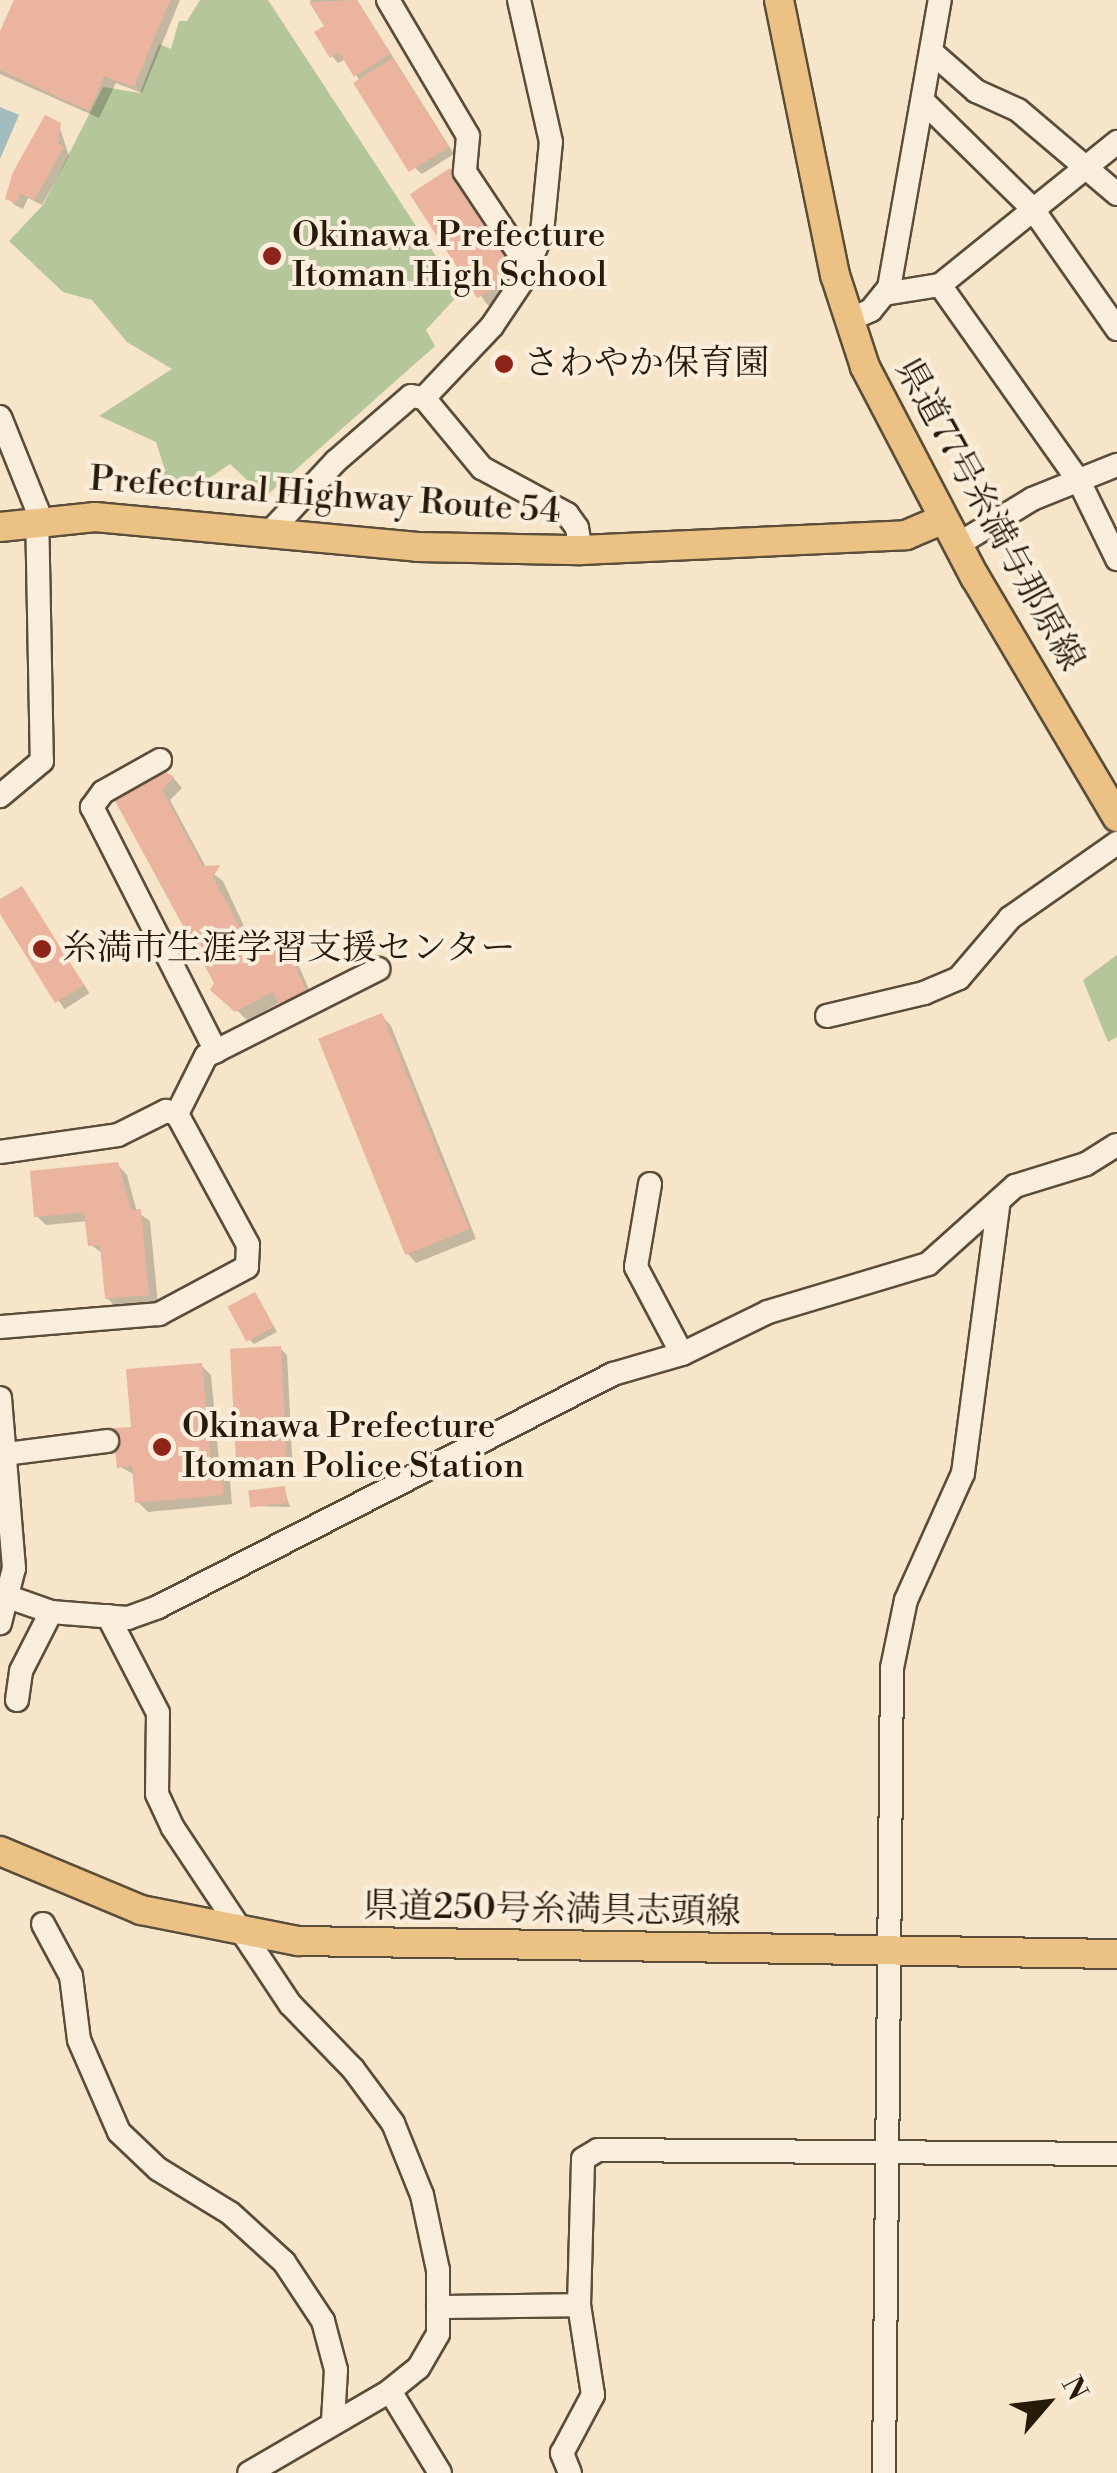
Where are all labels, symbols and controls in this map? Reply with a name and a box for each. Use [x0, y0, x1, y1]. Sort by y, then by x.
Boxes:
place label: Okinawa Prefecture Itoman High School [292, 215, 607, 297]
marker: Okinawa Prefecture Itoman High School [261, 245, 283, 267]
place label: さわやか保育園 [524, 343, 769, 385]
street label: 県道77号糸満与那原線 [886, 352, 1092, 678]
marker: さわやか保育園 [493, 353, 515, 375]
street label: Prefectural Highway Route 54 [88, 459, 562, 533]
place label: 糸満市生涯学習支援センター [62, 928, 517, 970]
marker: 糸満市生涯学習支援センター [31, 938, 53, 960]
place label: Okinawa Prefecture Itoman Police Station [182, 1406, 524, 1488]
marker: Okinawa Prefecture Itoman Police Station [151, 1436, 173, 1458]
street label: 県道250号糸満具志頭線 [363, 1886, 741, 1934]
north arrow [997, 2353, 1097, 2453]
text: N [1053, 2371, 1095, 2407]

